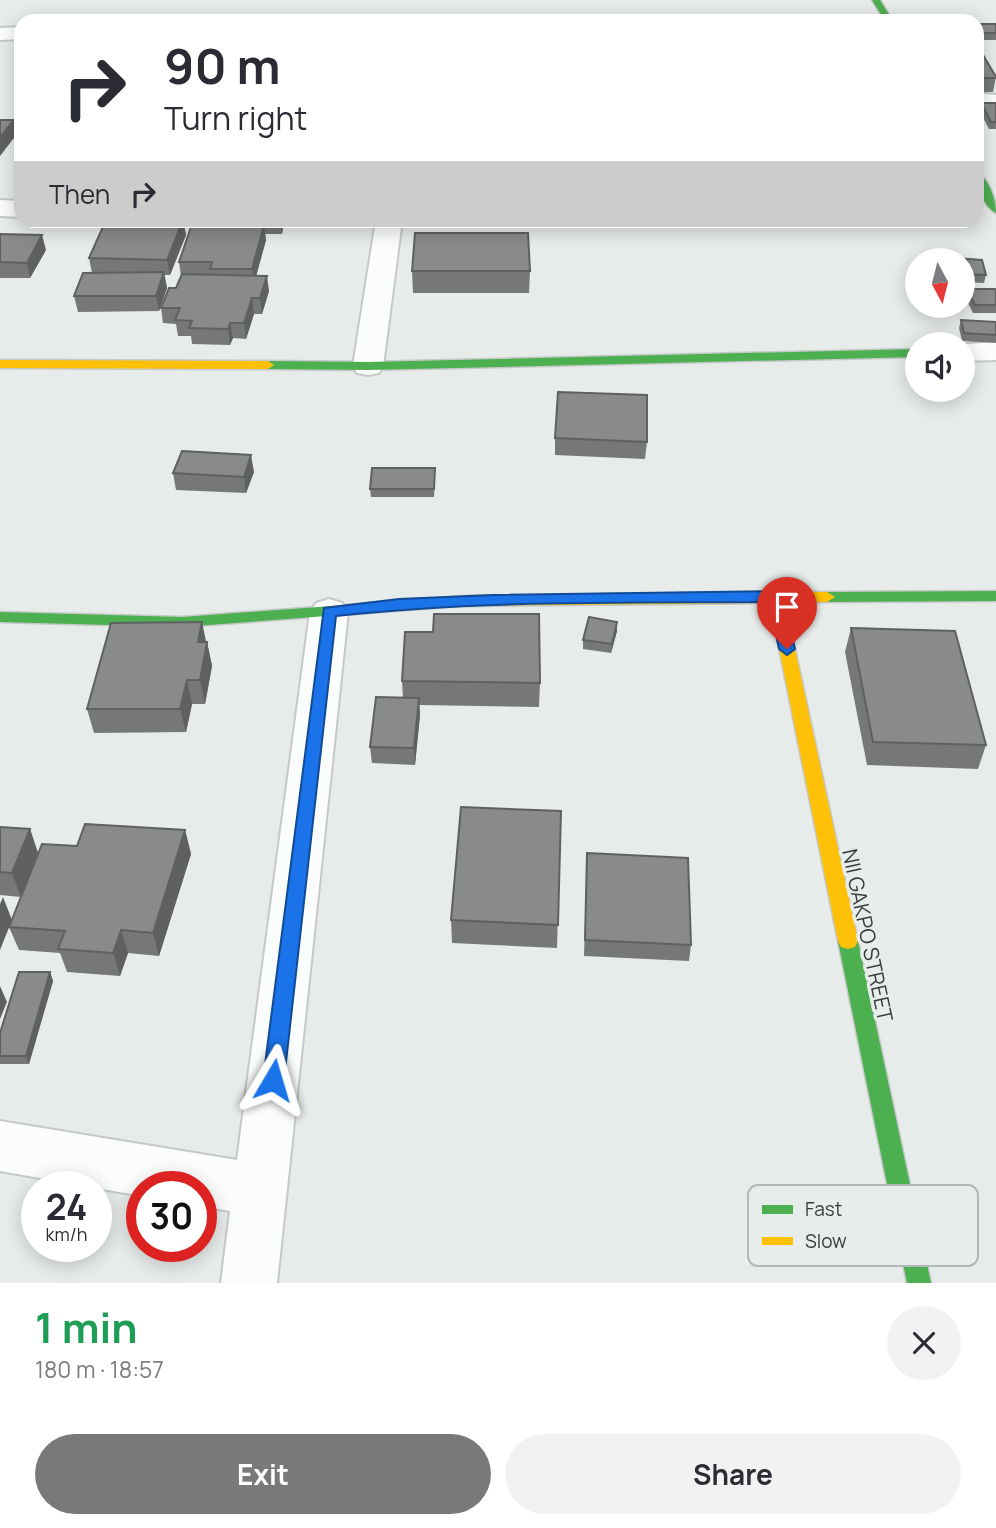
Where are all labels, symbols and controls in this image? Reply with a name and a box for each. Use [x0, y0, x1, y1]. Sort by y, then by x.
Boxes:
text: 90 m [164, 32, 281, 99]
icon: right [49, 42, 140, 133]
text: Turn right [164, 96, 307, 140]
icon: right [124, 175, 162, 213]
text: Then [49, 176, 110, 212]
north arrow [905, 248, 975, 318]
map controls [905, 248, 975, 402]
button: sound [905, 332, 975, 402]
pin [757, 577, 817, 649]
icon: arrive [768, 588, 806, 626]
street label: NII GAKPO STREET [836, 846, 900, 1024]
position arrow [236, 1043, 310, 1117]
speed limit sign: 30 [126, 1171, 217, 1262]
text: 24 [46, 1183, 87, 1231]
legend [748, 1185, 978, 1266]
text: Fast [805, 1196, 842, 1222]
text: km/h [46, 1222, 87, 1246]
text: Slow [805, 1228, 847, 1254]
text: 1 min [35, 1298, 138, 1356]
button: close [887, 1306, 961, 1380]
text: 180 m · 18:57 [35, 1353, 164, 1385]
button: Exit [35, 1434, 491, 1514]
button: Share [505, 1434, 961, 1514]

